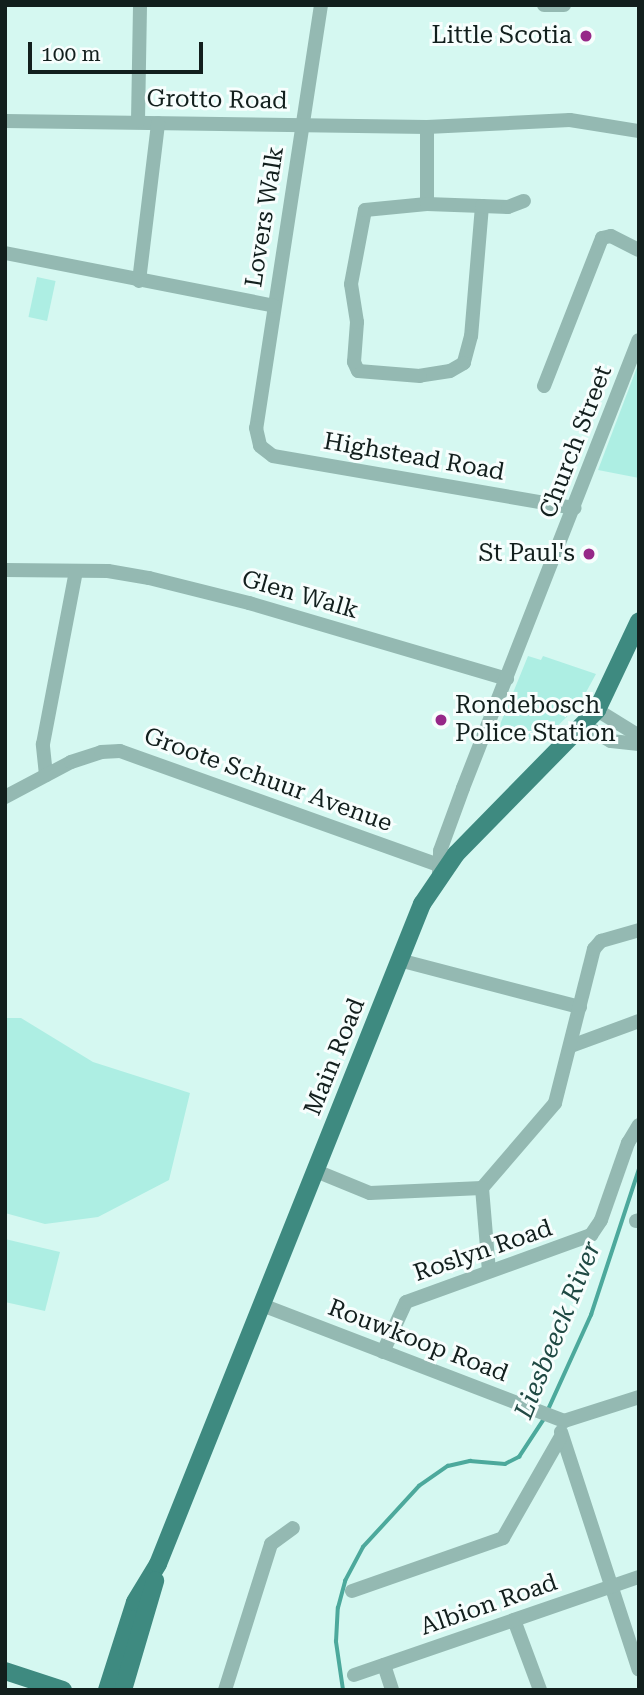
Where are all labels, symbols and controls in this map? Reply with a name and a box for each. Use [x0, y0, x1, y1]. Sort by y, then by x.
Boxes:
place label: Little Scotia [432, 22, 572, 50]
scale bar [32, 28, 206, 72]
marker: Little Scotia [578, 28, 594, 44]
text: 100 m [41, 42, 101, 66]
street label: Grotto Road [146, 84, 288, 116]
street label: Lovers Walk [240, 145, 290, 289]
street label: Church Street [534, 362, 618, 522]
street label: Highstead Road [321, 427, 507, 487]
place label: St Paul's [479, 540, 575, 568]
marker: St Paul's [581, 546, 597, 562]
street label: Glen Walk [239, 565, 361, 625]
place label: Rondebosch Police Station [455, 692, 616, 748]
marker: Rondebosch Police Station [433, 712, 449, 728]
street label: Groote Schuur Avenue [140, 722, 396, 838]
street label: Main Road [298, 994, 372, 1120]
street label: Roslyn Road [410, 1214, 556, 1288]
water label: Liesbeeck River [508, 1237, 608, 1423]
street label: Rouwkoop Road [324, 1293, 512, 1389]
street label: Albion Road [417, 1568, 561, 1642]

